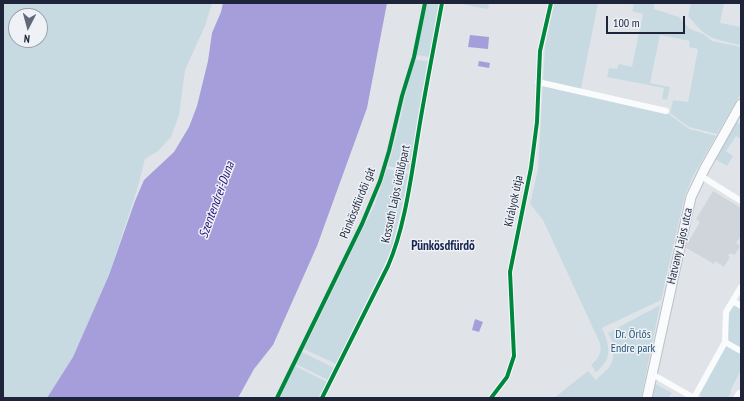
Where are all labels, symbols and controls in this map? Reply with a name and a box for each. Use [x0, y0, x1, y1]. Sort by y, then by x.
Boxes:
north arrow [8, 8, 48, 48]
scale bar [608, 8, 687, 34]
text: 100 m [613, 15, 640, 30]
text: N [23, 32, 31, 46]
street label: Kossuth Lajos üdülőpart [379, 144, 413, 244]
water label: Szentendrei-Duna [196, 160, 238, 240]
street label: Pünkösdfürdői gát [337, 165, 379, 241]
street label: Királyok útja [502, 174, 526, 228]
street label: Hatvany Lajos utca [664, 207, 696, 285]
district label: Pünkösdfürdő [411, 238, 475, 254]
park label: Dr. Örlős Endre park [611, 328, 655, 356]

